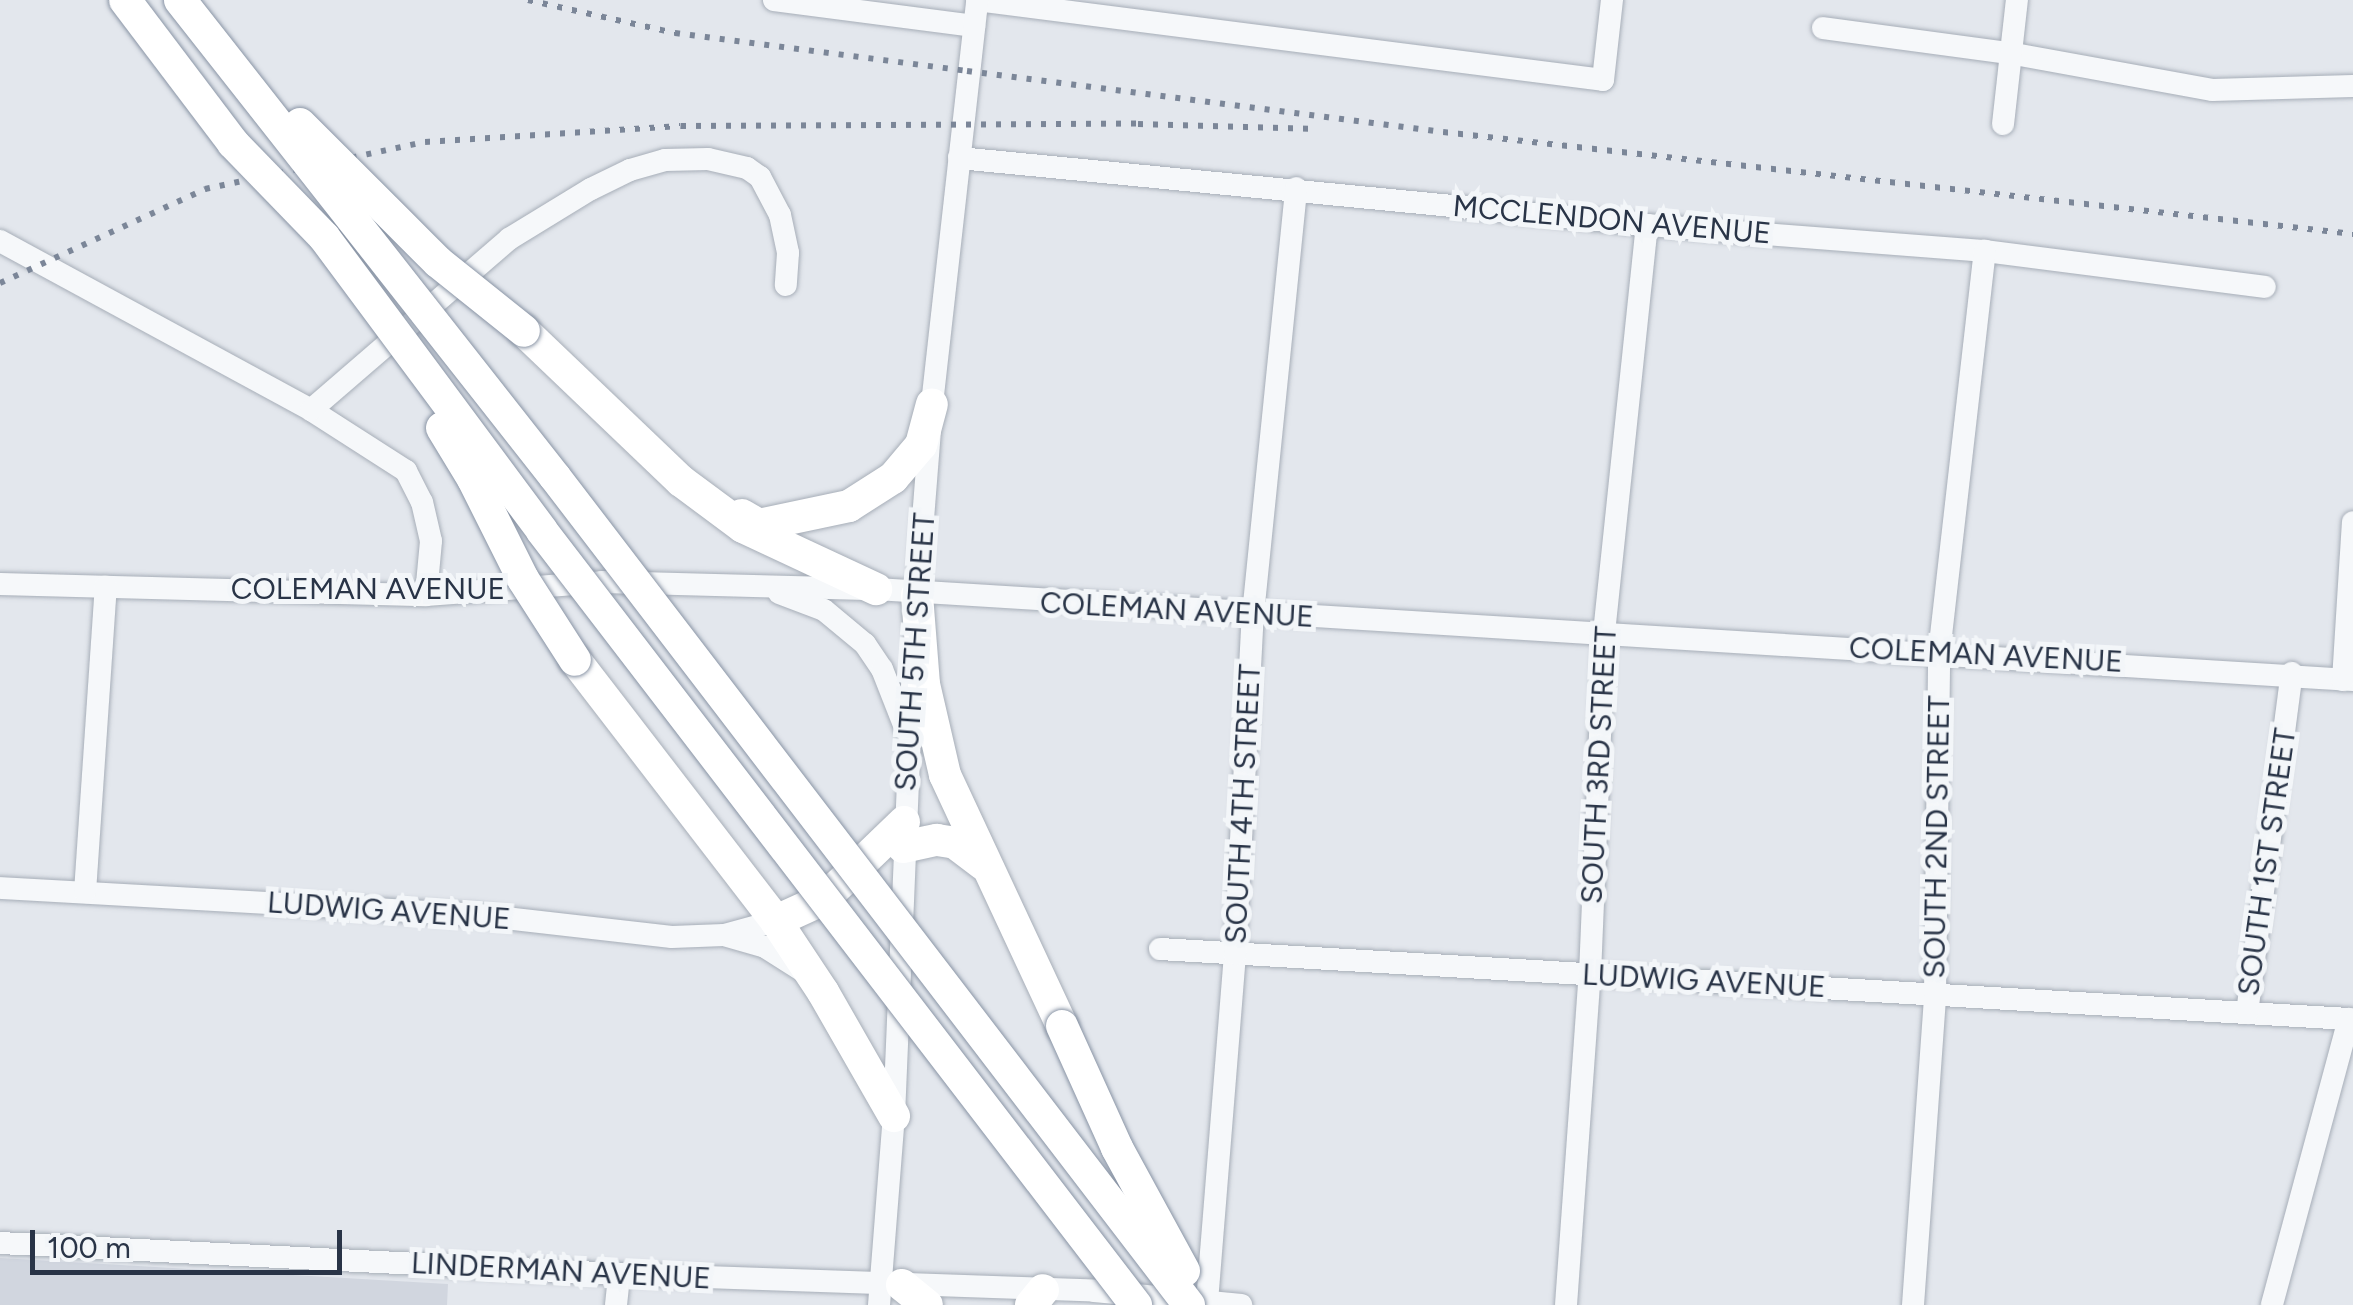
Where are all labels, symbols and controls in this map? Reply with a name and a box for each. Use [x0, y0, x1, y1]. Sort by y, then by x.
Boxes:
street label: MCCLENDON AVENUE [1451, 188, 1773, 252]
street label: SOUTH 5TH STREET [887, 512, 943, 792]
street label: COLEMAN AVENUE [231, 571, 505, 607]
street label: COLEMAN AVENUE [1039, 585, 1315, 635]
street label: SOUTH 3RD STREET [1574, 625, 1624, 905]
street label: COLEMAN AVENUE [1848, 630, 2124, 680]
street label: SOUTH 4TH STREET [1218, 663, 1268, 945]
street label: SOUTH 2ND STREET [1917, 695, 1957, 979]
street label: SOUTH 1ST STREET [2230, 726, 2304, 998]
street label: LUDWIG AVENUE [266, 885, 512, 937]
street label: LUDWIG AVENUE [1581, 957, 1827, 1005]
scale bar [35, 1210, 348, 1272]
text: 100 m [47, 1229, 131, 1266]
street label: LINDERMAN AVENUE [410, 1245, 712, 1297]

